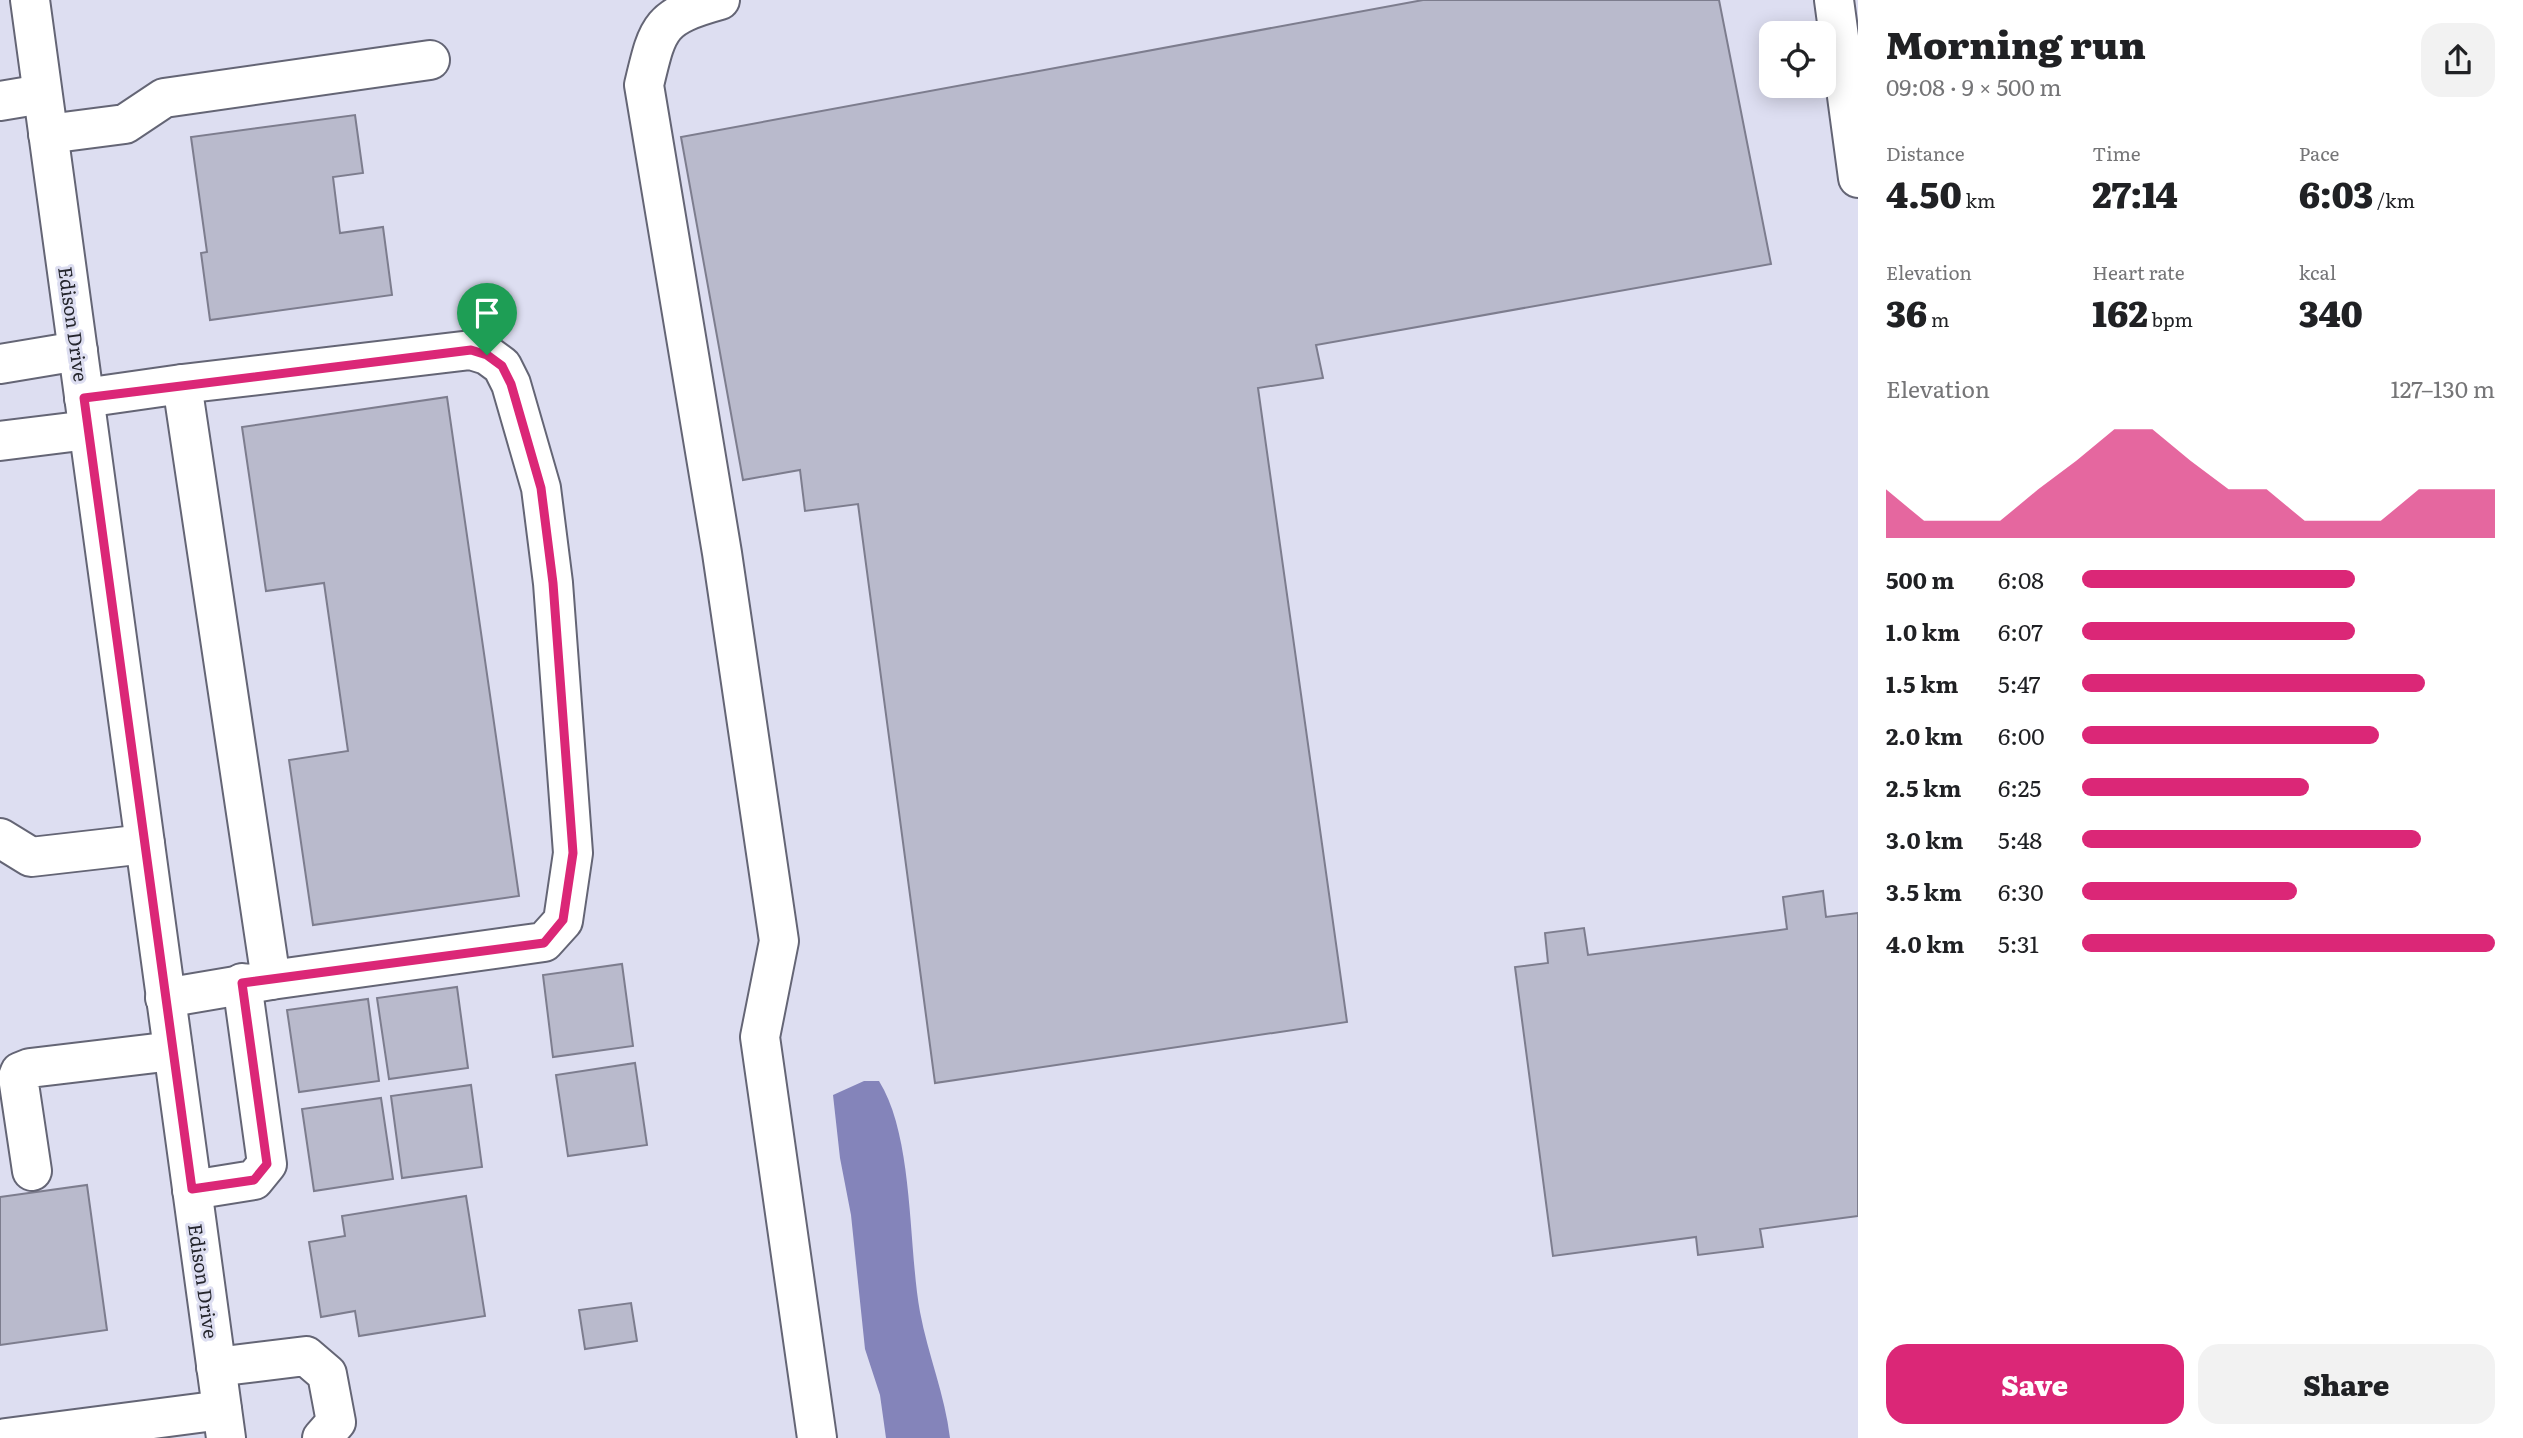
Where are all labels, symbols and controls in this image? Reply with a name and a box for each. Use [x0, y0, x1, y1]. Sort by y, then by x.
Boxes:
text: Morning run [1886, 14, 2146, 71]
map controls [1759, 21, 1836, 98]
button: locate [1759, 21, 1836, 98]
button: share [2421, 23, 2495, 97]
text: 09:08 · 9 × 500 m [1886, 69, 2062, 103]
text: Distance [1886, 139, 1965, 167]
text: Time [2092, 139, 2141, 167]
text: Pace [2299, 139, 2339, 167]
text: 4.50 [1886, 167, 1962, 219]
text: 27:14 [2092, 167, 2178, 219]
text: 6:03 [2299, 167, 2373, 219]
text: km [1962, 186, 1995, 214]
text: /km [2373, 186, 2415, 214]
text: Elevation [1886, 258, 1972, 286]
text: Heart rate [2092, 258, 2185, 286]
text: kcal [2299, 258, 2336, 286]
street label: Edison Drive [52, 265, 96, 383]
pin [457, 283, 517, 355]
text: 36 [1886, 286, 1927, 338]
text: 162 [2092, 286, 2148, 338]
text: 340 [2299, 286, 2363, 338]
icon: arrive [468, 294, 506, 332]
text: m [1927, 305, 1950, 333]
text: bpm [2148, 305, 2193, 333]
text: Elevation [1886, 371, 1990, 405]
text: 127–130 m [2390, 371, 2495, 405]
text: 500 m [1886, 562, 1954, 596]
text: 6:08 [1998, 562, 2044, 596]
text: 1.0 km [1886, 614, 1960, 648]
text: 6:07 [1998, 614, 2043, 648]
text: 1.5 km [1886, 666, 1959, 700]
text: 5:47 [1998, 666, 2040, 700]
text: 2.0 km [1886, 718, 1963, 752]
text: 6:00 [1998, 718, 2045, 752]
text: 2.5 km [1886, 770, 1961, 804]
text: 6:25 [1998, 770, 2041, 804]
text: 3.0 km [1886, 822, 1964, 856]
text: 5:48 [1998, 822, 2042, 856]
text: 3.5 km [1886, 874, 1962, 908]
text: 6:30 [1998, 874, 2044, 908]
text: 4.0 km [1886, 926, 1965, 960]
text: 5:31 [1998, 926, 2039, 960]
street label: Edison Drive [182, 1222, 226, 1340]
button: Save [1886, 1344, 2184, 1424]
button: Share [2198, 1344, 2495, 1424]

